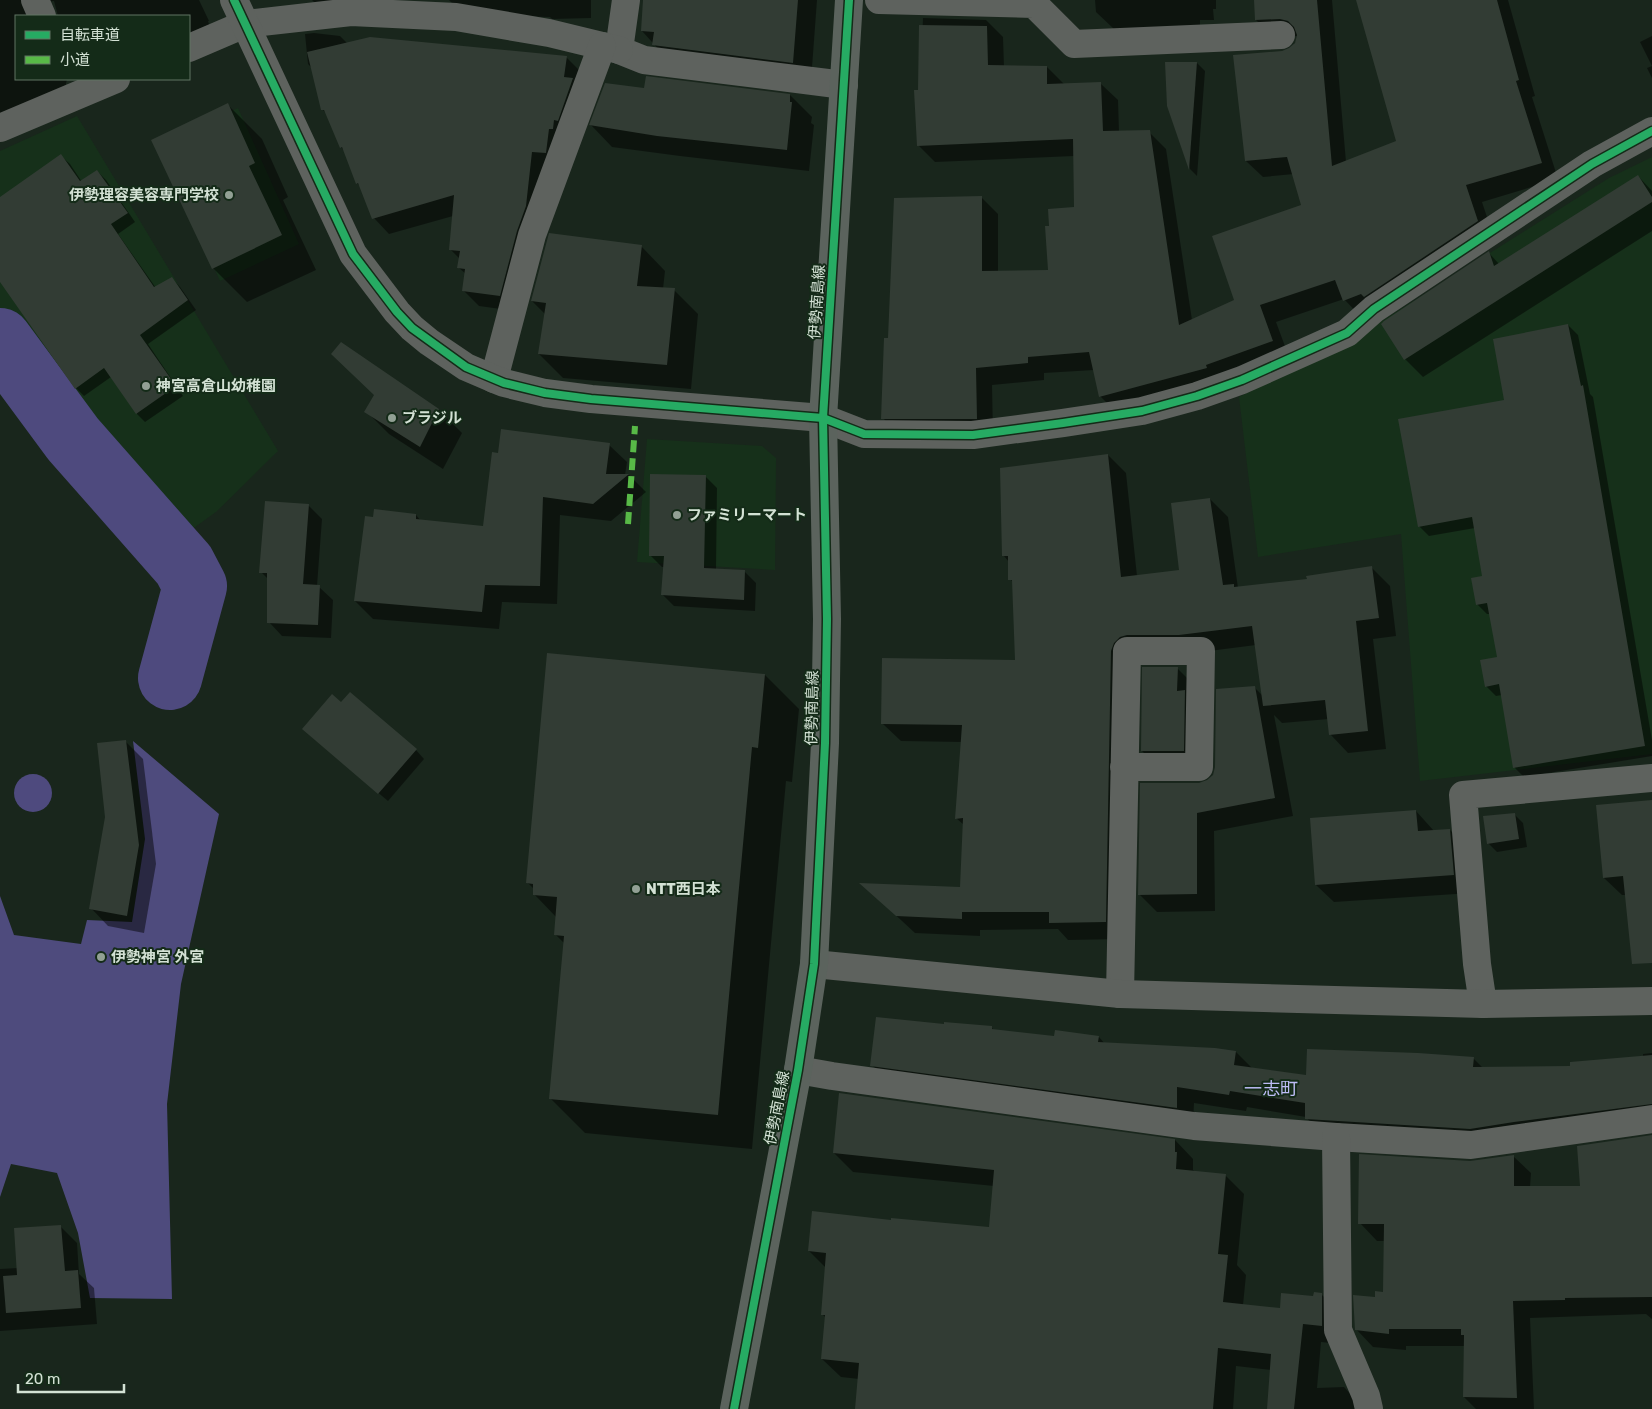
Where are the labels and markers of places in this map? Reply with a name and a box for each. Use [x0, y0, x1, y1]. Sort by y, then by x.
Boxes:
place label: 伊勢理容美容専門学校 [69, 186, 219, 204]
marker: 伊勢理容美容専門学校 [223, 189, 235, 201]
place label: 神宮高倉山幼稚園 [155, 377, 276, 395]
marker: 神宮高倉山幼稚園 [140, 380, 152, 392]
place label: ブラジル [402, 409, 462, 427]
marker: ブラジル [386, 412, 398, 424]
place label: ファミリーマート [687, 506, 807, 524]
marker: ファミリーマート [671, 509, 683, 521]
place label: NTT西日本 [646, 880, 721, 898]
marker: NTT西日本 [630, 883, 642, 895]
place label: 伊勢神宮 外宮 [111, 948, 204, 966]
marker: 伊勢神宮 外宮 [95, 951, 107, 963]

